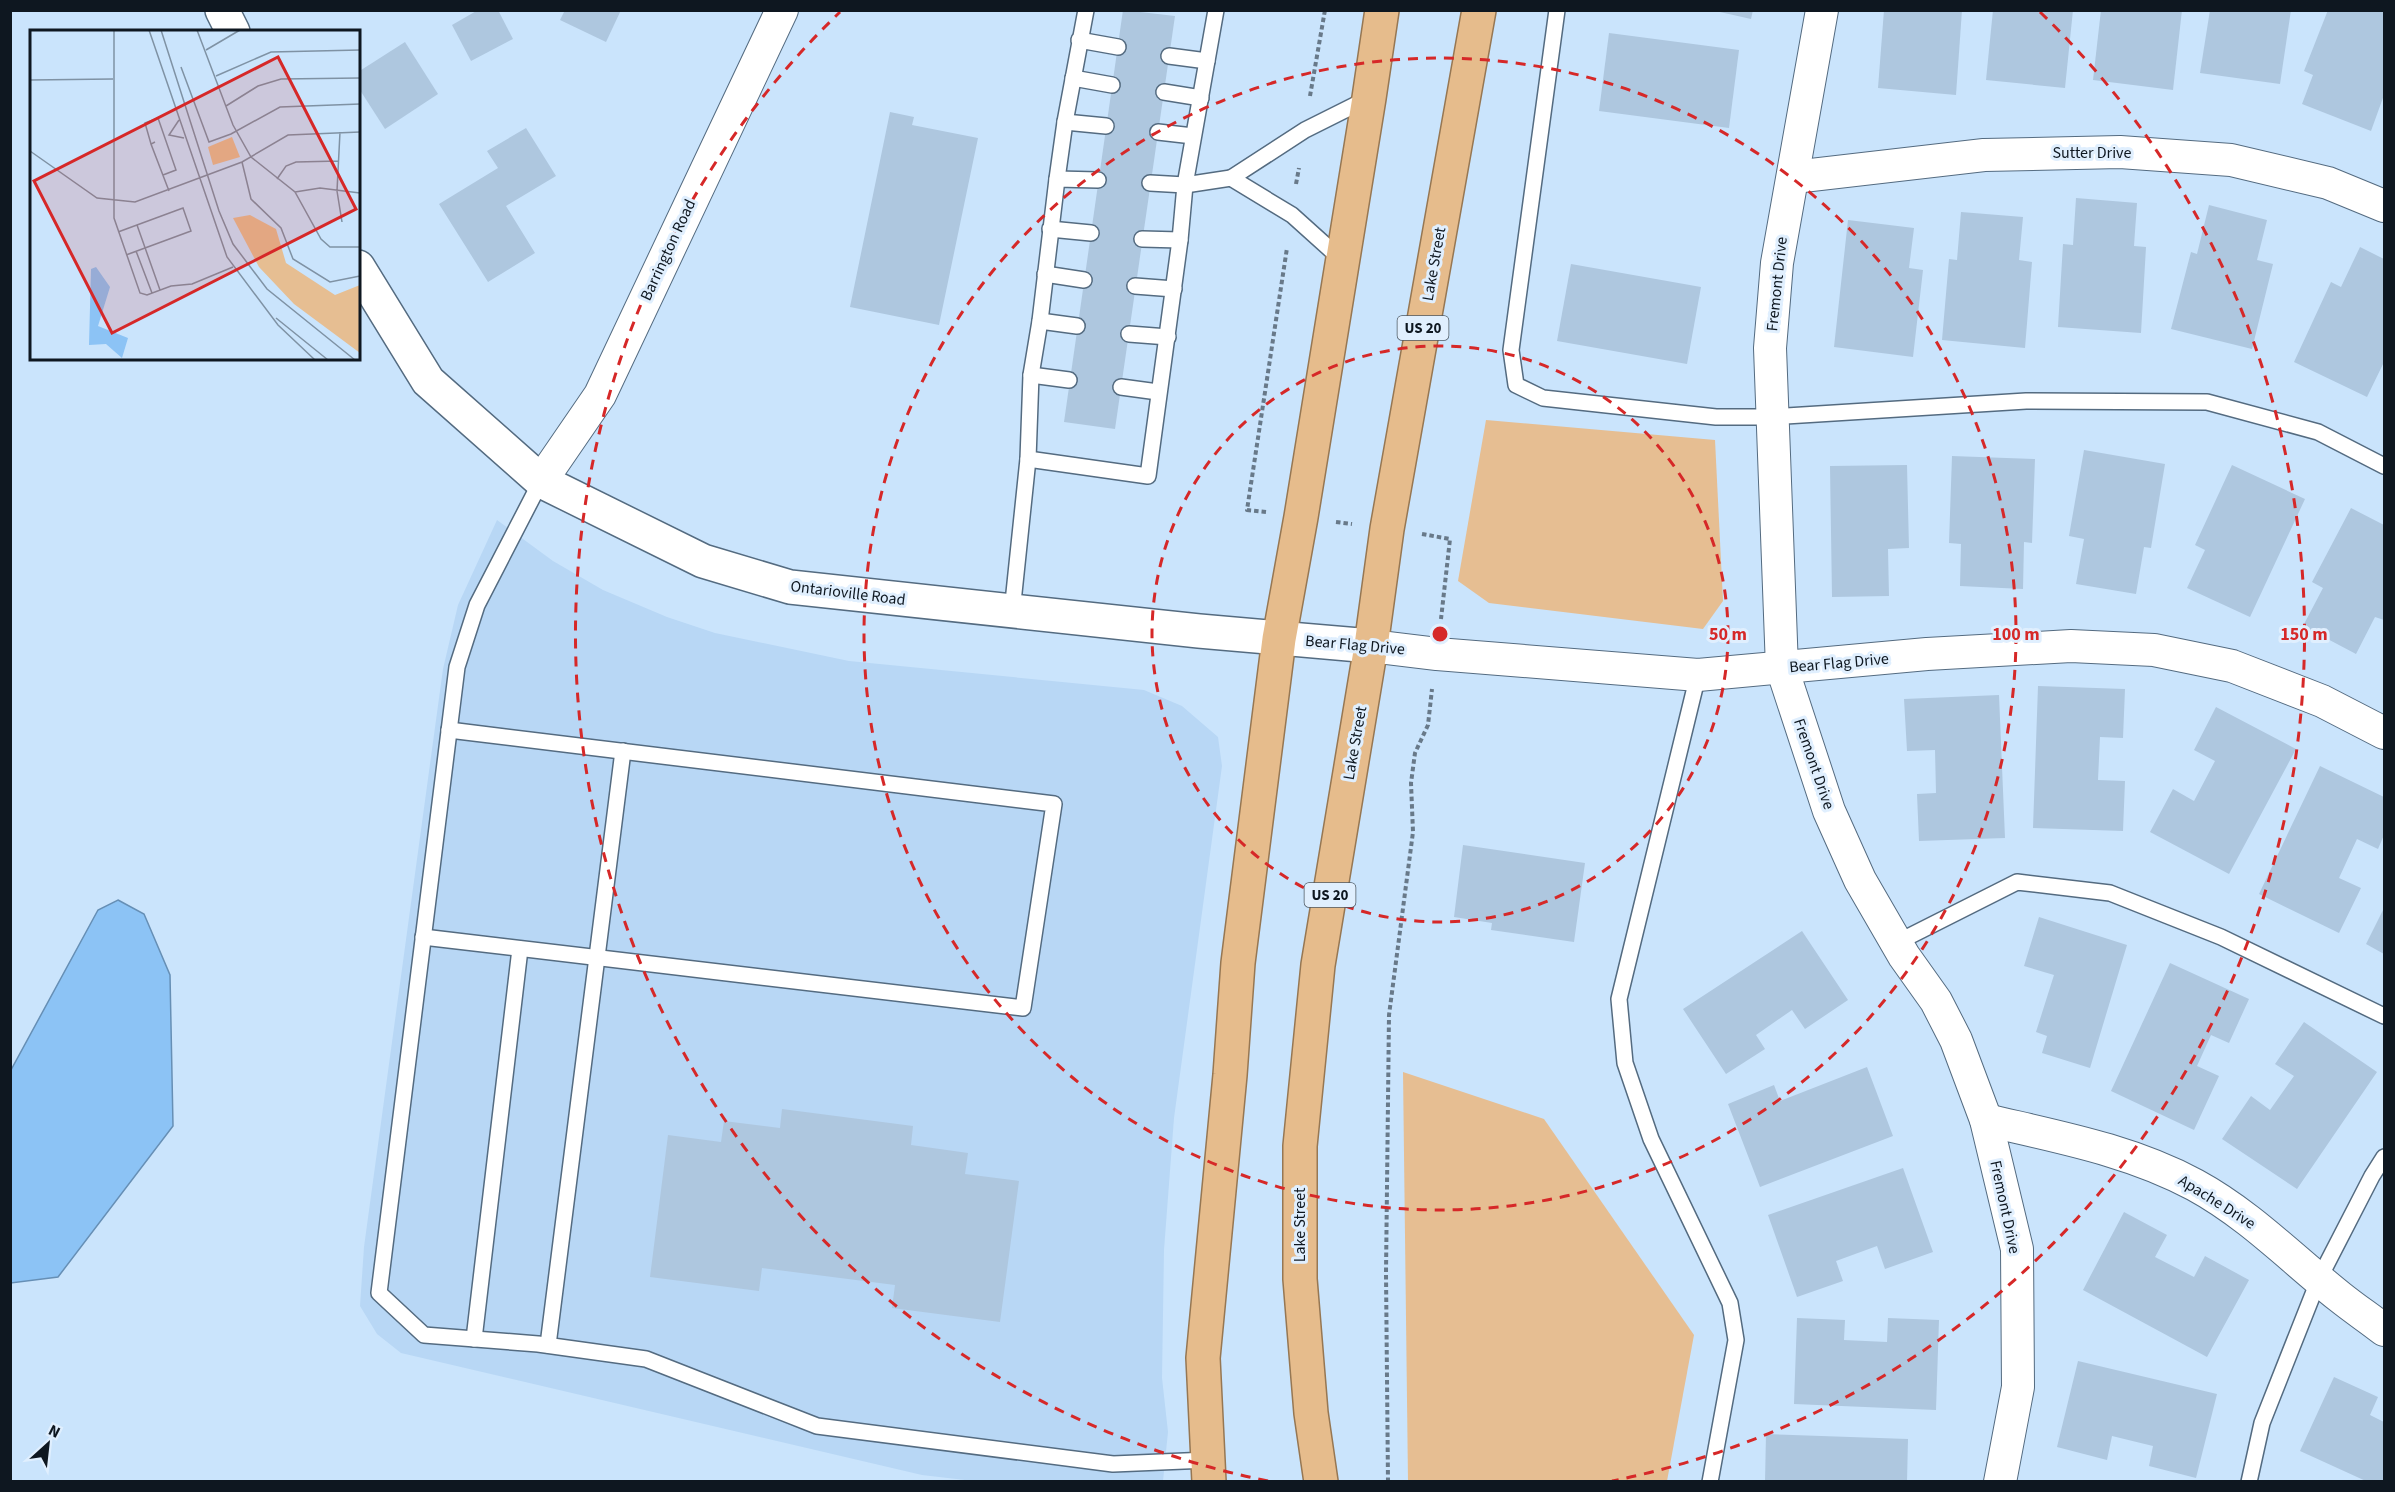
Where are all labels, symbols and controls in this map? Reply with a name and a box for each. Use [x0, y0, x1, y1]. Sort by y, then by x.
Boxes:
inset map [30, 30, 360, 360]
street label: Sutter Drive [2053, 142, 2132, 164]
street label: Barrington Road [635, 196, 701, 304]
street label: Lake Street [1417, 225, 1451, 303]
street label: Fremont Drive [1761, 236, 1793, 332]
road number: US 20 [1398, 316, 1448, 340]
street label: Ontarioville Road [789, 575, 907, 611]
text: 50 m [1709, 622, 1747, 647]
text: 100 m [1992, 622, 2040, 647]
text: 150 m [2280, 622, 2328, 647]
centre of rings [1430, 624, 1450, 644]
street label: Bear Flag Drive [1304, 630, 1406, 660]
street label: Bear Flag Drive [1788, 648, 1890, 678]
street label: Lake Street [1338, 704, 1372, 782]
street label: Fremont Drive [1788, 716, 1840, 812]
road number: US 20 [1304, 883, 1356, 907]
street label: Fremont Drive [1984, 1158, 2026, 1256]
street label: Apache Drive [2174, 1170, 2260, 1234]
street label: Lake Street [1289, 1187, 1311, 1262]
north arrow [18, 1414, 78, 1474]
text: N [45, 1419, 64, 1444]

